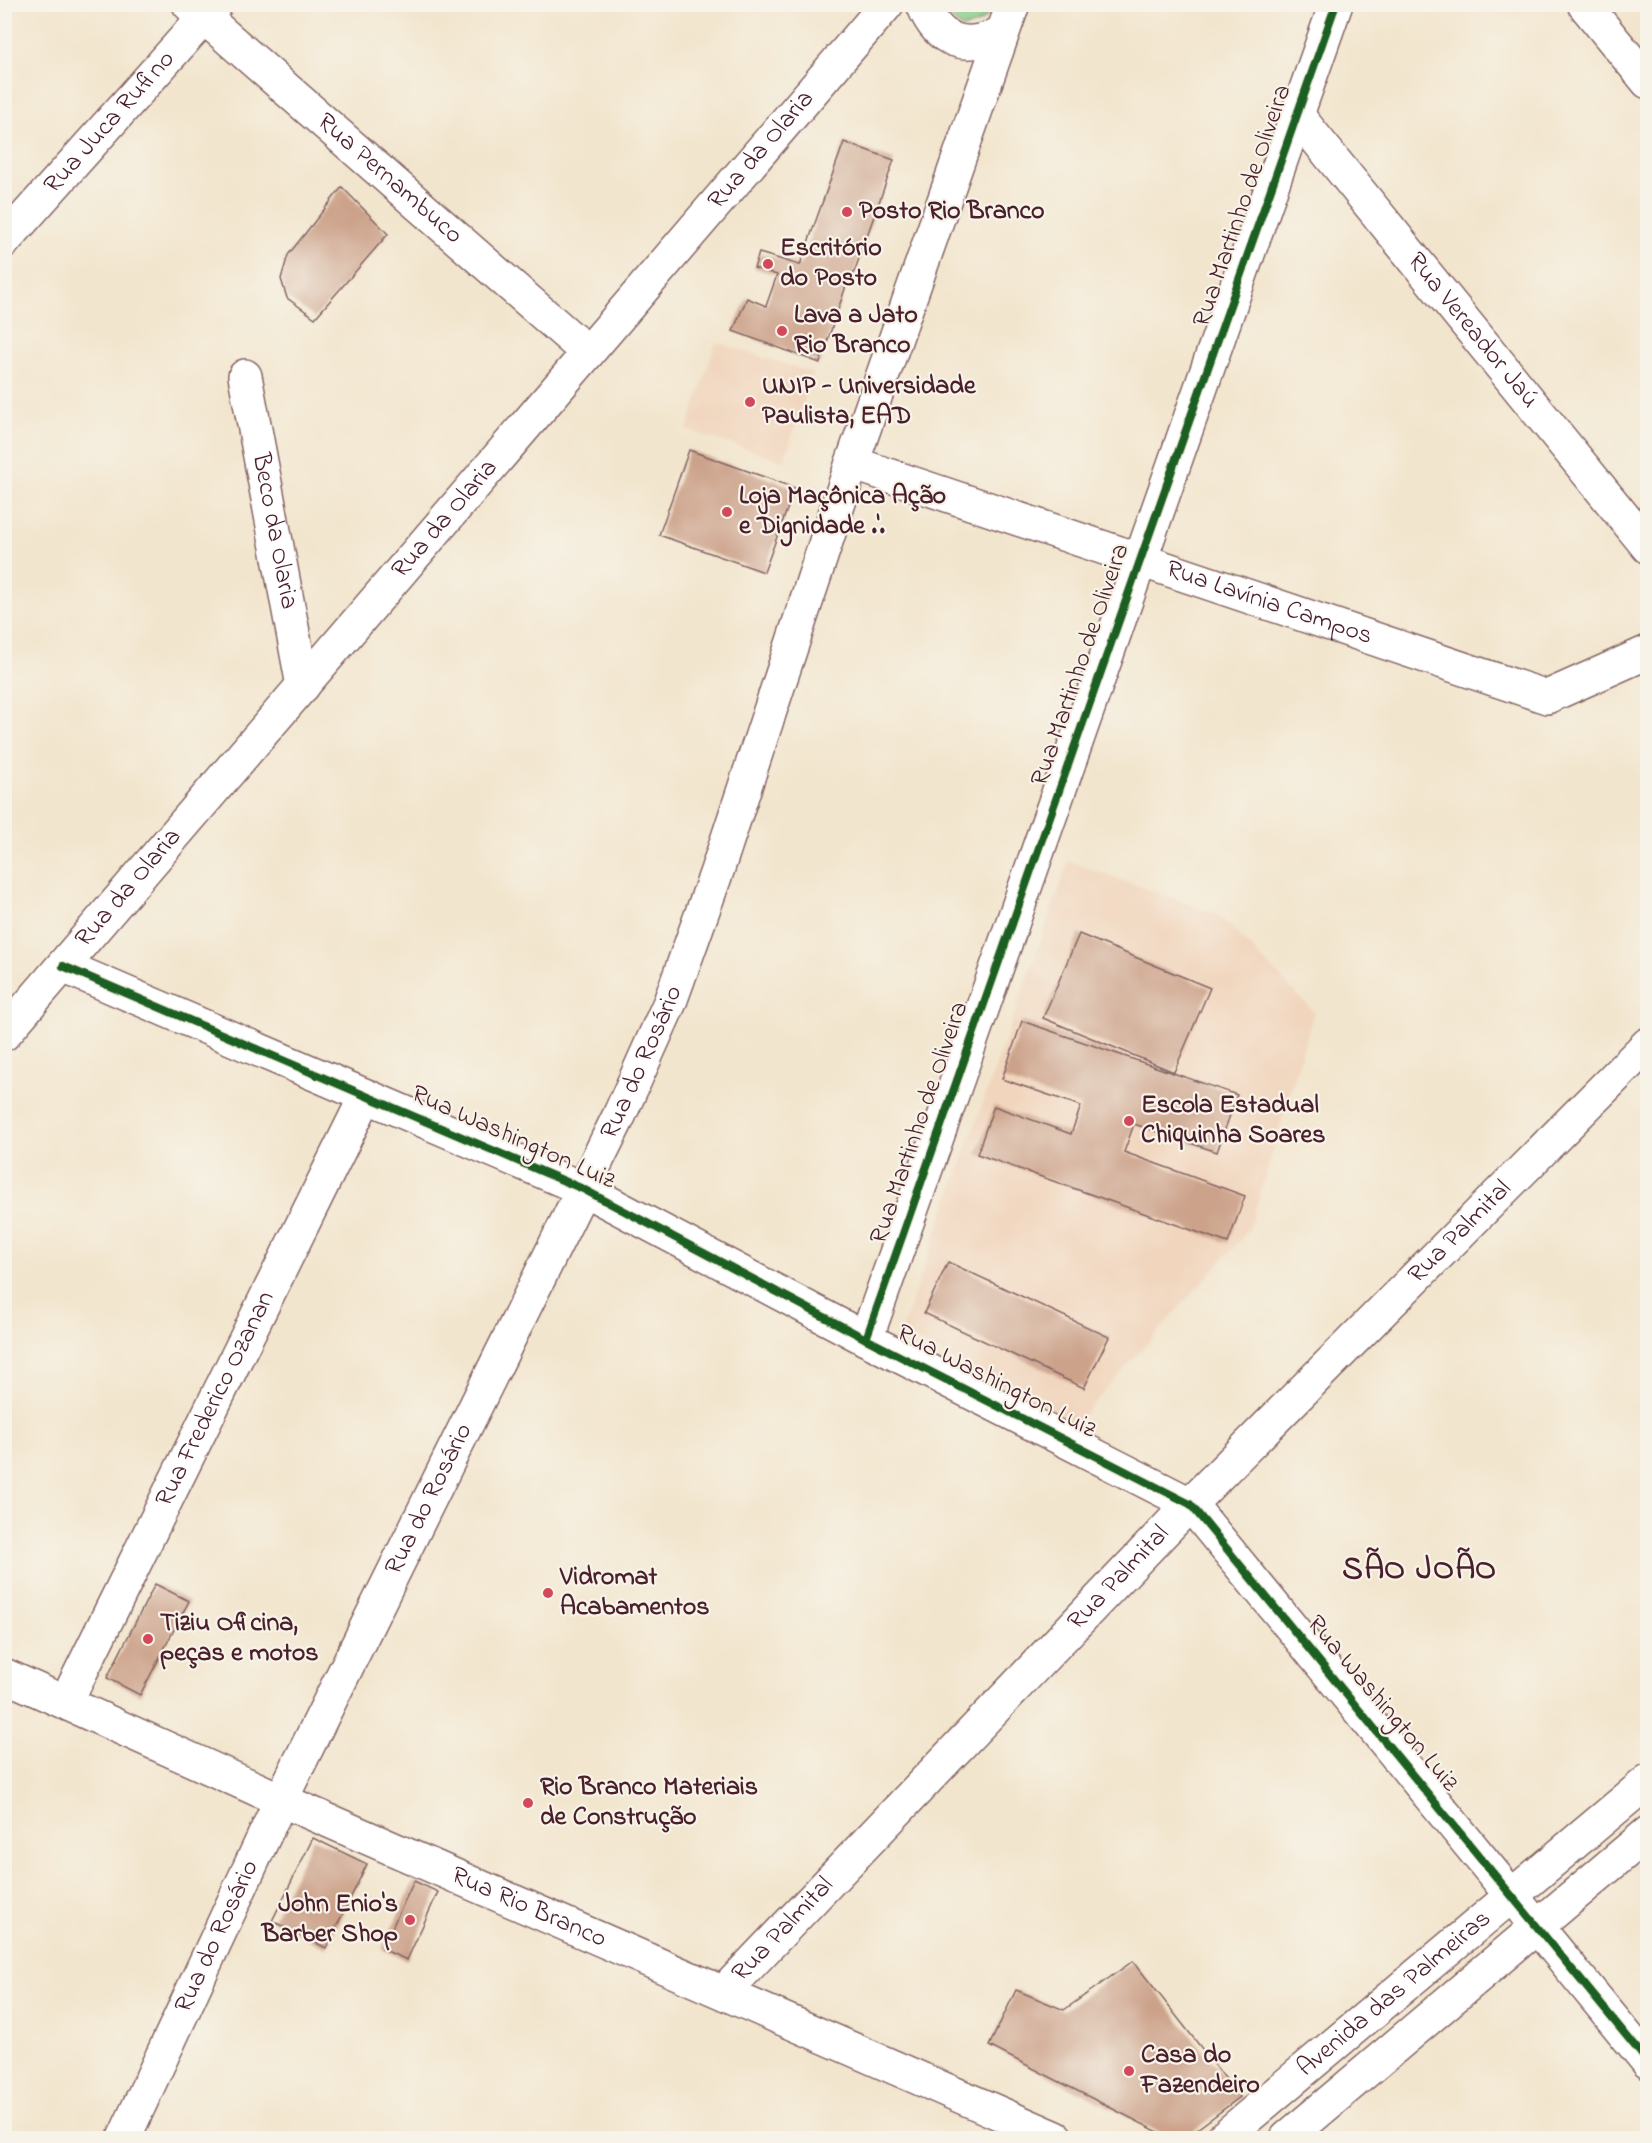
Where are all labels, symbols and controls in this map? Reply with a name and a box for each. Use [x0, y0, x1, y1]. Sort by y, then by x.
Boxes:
street label: Rua Juca Rufino [35, 42, 185, 203]
street label: Rua Martinho de Oliveira [1184, 80, 1302, 332]
street label: Rua da Olaria [699, 82, 824, 219]
street label: Rua Pernambuco [308, 104, 471, 254]
place label: Posto Rio Branco [859, 193, 1045, 231]
marker: Posto Rio Branco [840, 205, 854, 219]
place label: Escritório do Posto [780, 230, 882, 298]
street label: Rua Vereador Jaú [1397, 244, 1547, 417]
marker: Escritório do Posto [761, 257, 775, 271]
place label: Lava a Jato Rio Branco [794, 297, 918, 365]
marker: Lava a Jato Rio Branco [775, 324, 789, 338]
place label: UNIP - Universidade Paulista, EAD [762, 368, 977, 436]
marker: UNIP - Universidade Paulista, EAD [743, 395, 757, 409]
street label: Beco da Olaria [241, 449, 307, 613]
street label: Rua da Olaria [383, 451, 508, 588]
place label: Loja Maçônica Ação e Dignidade .'. [739, 478, 946, 547]
marker: Loja Maçônica Ação e Dignidade .'. [720, 505, 734, 519]
street label: Rua Martinho de Oliveira [1022, 539, 1140, 791]
street label: Rua Lavínia Campos [1161, 551, 1377, 656]
street label: Rua da Olaria [67, 820, 191, 956]
street label: Rua do Rosário [591, 981, 693, 1146]
street label: Rua Martinho de Oliveira [861, 997, 979, 1249]
street label: Rua Washington Luiz [405, 1076, 621, 1200]
place label: Escola Estadual Chiquinha Soares [1141, 1087, 1326, 1155]
marker: Escola Estadual Chiquinha Soares [1122, 1114, 1136, 1128]
street label: Rua Palmital [1400, 1172, 1521, 1293]
street label: Rua Frederico Ozanan [146, 1285, 285, 1514]
street label: Rua Washington Luiz [889, 1315, 1103, 1449]
street label: Rua do Rosário [376, 1417, 483, 1582]
street label: Rua Palmital [1059, 1517, 1179, 1640]
district label: SÃO JOÃO [1342, 1547, 1498, 1594]
place label: Vidromat Acabamentos [559, 1559, 710, 1627]
marker: Vidromat Acabamentos [541, 1586, 555, 1600]
place label: Tiziu Oficina, peças e motos [160, 1605, 318, 1673]
street label: Rua Washington Luiz [1297, 1607, 1467, 1801]
marker: Tiziu Oficina, peças e motos [141, 1632, 155, 1646]
place label: Rio Branco Materiais de Construção [540, 1769, 758, 1837]
marker: Rio Branco Materiais de Construção [521, 1796, 535, 1810]
street label: Rua do Rosário [166, 1854, 270, 2019]
street label: Rua Rio Branco [445, 1857, 612, 1959]
street label: Rua Palmital [723, 1868, 843, 1991]
place label: John Enio's Barber Shop [261, 1886, 398, 1954]
street label: Avenida das Palmeiras [1289, 1901, 1500, 2087]
marker: John Enio's Barber Shop [403, 1913, 417, 1927]
place label: Casa do Fazendeiro [1139, 2037, 1260, 2105]
marker: Casa do Fazendeiro [1122, 2064, 1136, 2078]

